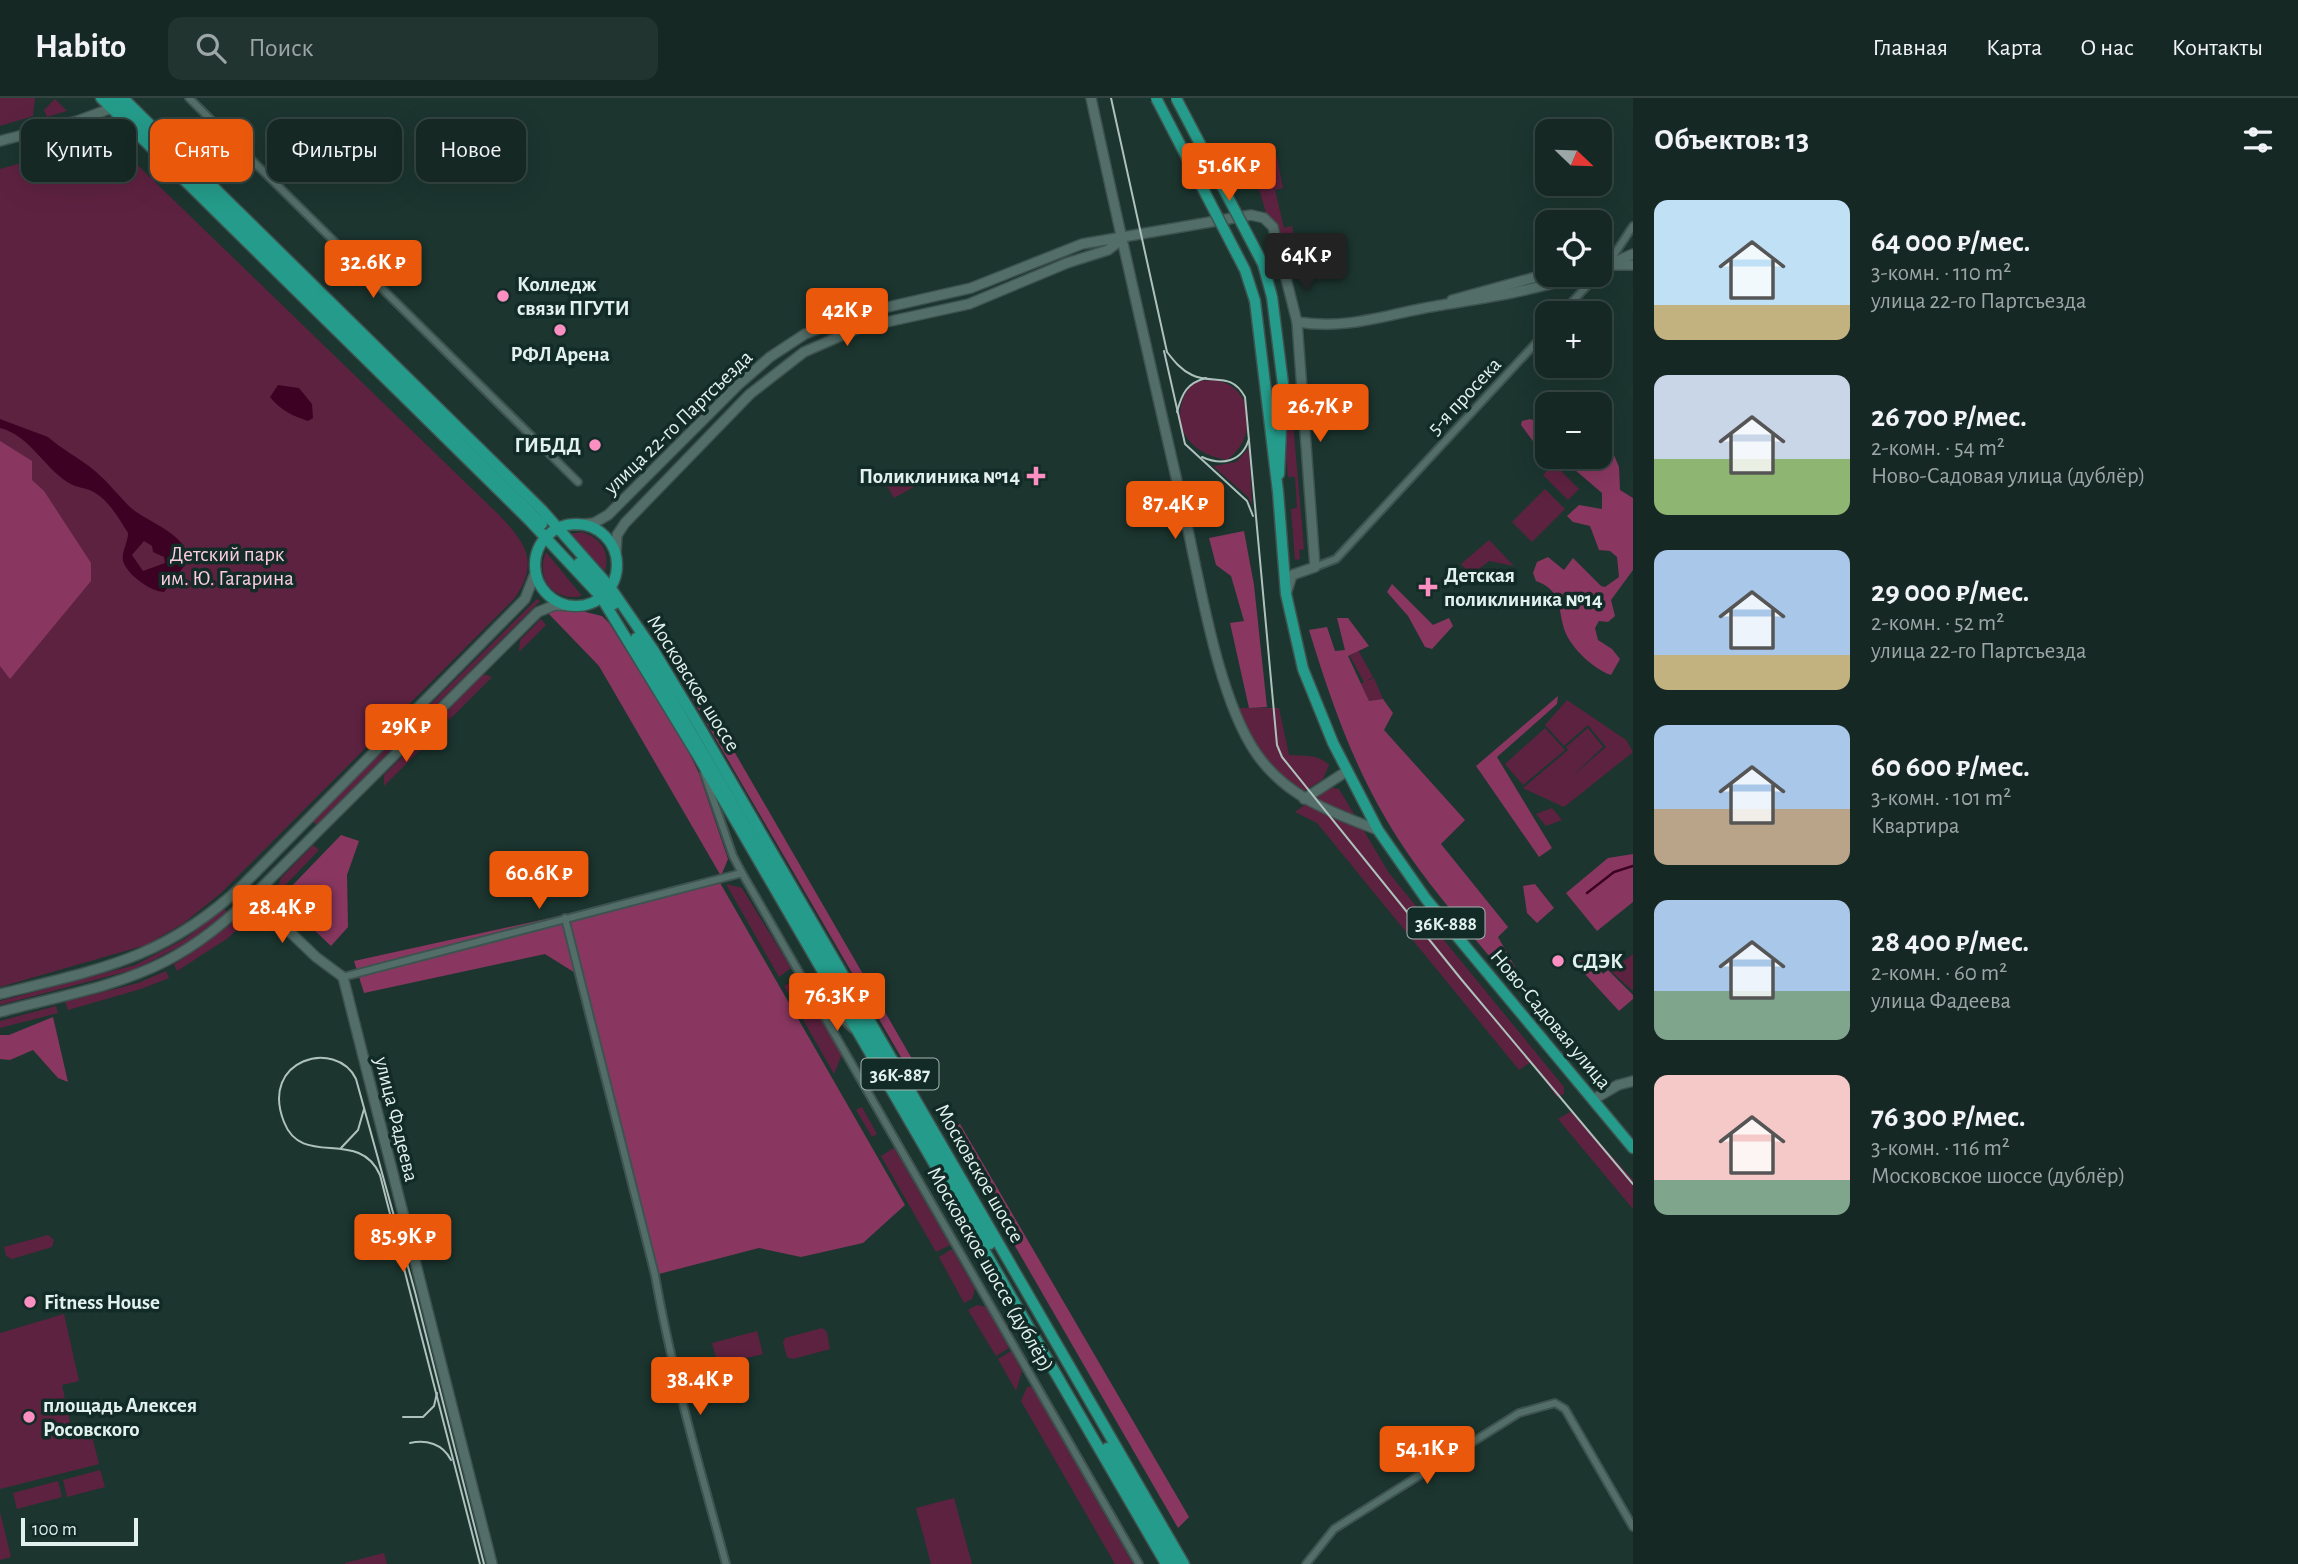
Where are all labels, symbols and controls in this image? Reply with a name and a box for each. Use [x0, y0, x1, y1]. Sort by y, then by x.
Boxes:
search box [168, 17, 658, 80]
icon: search [192, 29, 230, 67]
text: Habito [35, 31, 126, 64]
text: Поиск [248, 35, 313, 61]
text: Главная [1873, 36, 1948, 60]
text: Карта [1986, 36, 2042, 60]
text: О нас [2080, 36, 2134, 60]
text: Контакты [2172, 36, 2263, 60]
chip: Купить [21, 119, 136, 182]
chip: Снять [150, 119, 253, 182]
chip: Фильтры [267, 119, 402, 182]
chip: Новое [416, 119, 526, 182]
north arrow [1535, 119, 1612, 196]
map controls [1535, 119, 1612, 469]
icon: filters [2239, 121, 2277, 159]
text: Объектов: 13 [1654, 125, 1809, 155]
pin: 51.6K ₽ [1164, 144, 1294, 203]
text: 51.6K ₽ [1198, 154, 1260, 177]
button: locate [1535, 210, 1612, 287]
text: 64 000 ₽/мес. [1871, 227, 2030, 257]
icon: home [1710, 228, 1794, 312]
pin: 64K ₽ [1257, 234, 1355, 293]
pin: 32.6K ₽ [308, 240, 438, 300]
text: 64K ₽ [1281, 244, 1331, 267]
text: 32.6K ₽ [341, 251, 405, 274]
text: 3-комн. · 110 m² [1871, 262, 2011, 285]
place label: Колледж связи ПГУТИ [517, 274, 630, 319]
marker: Колледж связи ПГУТИ [495, 288, 511, 304]
pin: 42K ₽ [798, 288, 896, 348]
text: улица 22-го Партсъезда [1871, 290, 2087, 313]
text: 42K ₽ [822, 299, 872, 322]
button: + [1535, 301, 1612, 378]
marker: РФЛ Арена [552, 322, 568, 338]
place label: РФЛ Арена [510, 344, 610, 365]
street label: улица 22-го Партсъезда [600, 346, 757, 499]
street label: 5-я просека [1424, 353, 1505, 439]
pin: 26.7K ₽ [1255, 384, 1385, 444]
button: − [1535, 392, 1612, 469]
text: 26.7K ₽ [1288, 395, 1352, 418]
text: 26 700 ₽/мес. [1871, 402, 2027, 432]
icon: home [1710, 403, 1794, 487]
place label: ГИБДД [514, 435, 581, 456]
marker: ГИБДД [587, 437, 603, 453]
text: 2-комн. · 54 m² [1871, 437, 2005, 460]
text: Ново-Садовая улица (дублёр) [1871, 465, 2146, 488]
place label: Поликлиника №14 [859, 466, 1020, 487]
marker: Поликлиника №14 [1026, 466, 1046, 486]
pin: 87.4K ₽ [1110, 482, 1240, 541]
text: 87.4K ₽ [1142, 492, 1208, 515]
park label: Детский парк им. Ю. Гагарина [160, 544, 294, 589]
place label: Детская поликлиника №14 [1444, 565, 1603, 610]
marker: Детская поликлиника №14 [1418, 577, 1438, 597]
text: 29 000 ₽/мес. [1871, 577, 2029, 607]
icon: home [1710, 578, 1794, 662]
street label: Московское шоссе [643, 611, 744, 755]
text: 2-комн. · 52 m² [1871, 612, 2004, 635]
text: улица 22-го Партсъезда [1871, 640, 2087, 663]
pin: 29K ₽ [357, 704, 455, 764]
text: 29K ₽ [381, 715, 431, 738]
text: 60 600 ₽/мес. [1871, 752, 2030, 782]
icon: home [1710, 753, 1794, 837]
text: 3-комн. · 101 m² [1871, 787, 2011, 810]
text: Квартира [1871, 815, 1959, 838]
pin: 60.6K ₽ [474, 852, 604, 911]
text: 60.6K ₽ [505, 862, 573, 885]
pin: 28.4K ₽ [217, 886, 347, 945]
text: 28.4K ₽ [249, 896, 315, 919]
road number: 36К-888 [1408, 908, 1484, 938]
text: 28 400 ₽/мес. [1871, 927, 2029, 957]
icon: home [1710, 928, 1794, 1012]
street label: Ново-Садовая улица [1486, 945, 1615, 1093]
place label: СДЭК [1572, 951, 1623, 972]
marker: СДЭК [1550, 953, 1566, 969]
text: 2-комн. · 60 m² [1871, 962, 2007, 985]
pin: 76.3K ₽ [772, 974, 902, 1033]
text: 76.3K ₽ [805, 984, 869, 1007]
text: улица Фадеева [1871, 990, 2011, 1013]
street label: улица Фадеева [371, 1054, 422, 1184]
road number: 36К-887 [862, 1058, 939, 1090]
street label: Московское шоссе [931, 1100, 1028, 1246]
text: 76 300 ₽/мес. [1871, 1102, 2026, 1132]
icon: home [1710, 1103, 1794, 1187]
text: 3-комн. · 116 m² [1871, 1137, 2010, 1160]
street label: Московское шоссе (дублёр) [923, 1163, 1058, 1375]
text: Московское шоссе (дублёр) [1871, 1165, 2126, 1188]
pin: 85.9K ₽ [338, 1214, 468, 1274]
text: 85.9K ₽ [370, 1225, 436, 1248]
place label: Fitness House [44, 1292, 160, 1313]
marker: Fitness House [22, 1294, 38, 1310]
pin: 38.4K ₽ [635, 1358, 765, 1417]
text: 38.4K ₽ [667, 1368, 733, 1391]
place label: площадь Алексея Росовского [43, 1395, 197, 1440]
marker: площадь Алексея Росовского [21, 1409, 37, 1425]
pin: 54.1K ₽ [1362, 1426, 1492, 1486]
text: 54.1K ₽ [1396, 1437, 1458, 1460]
scale bar [21, 1515, 138, 1547]
text: 100 m [32, 1520, 77, 1539]

